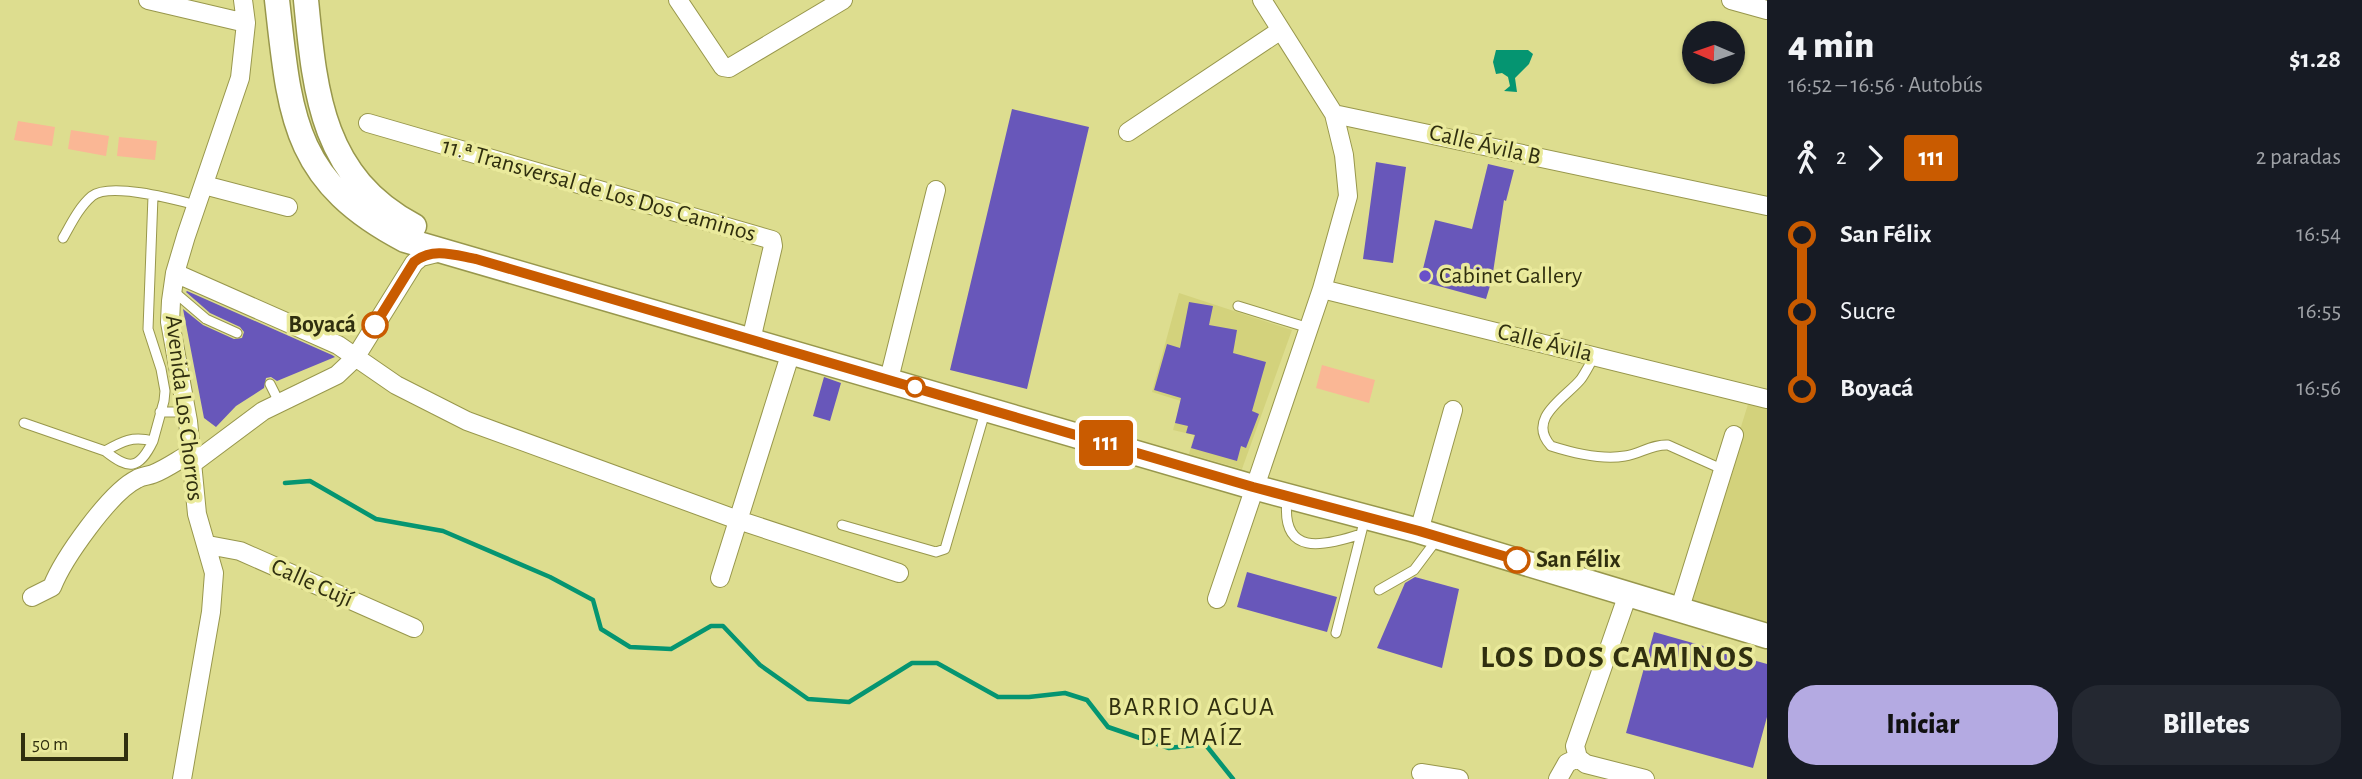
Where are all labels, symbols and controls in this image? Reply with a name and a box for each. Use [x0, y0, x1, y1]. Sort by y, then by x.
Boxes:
north arrow [1682, 21, 1745, 84]
map controls [1682, 21, 1745, 84]
text: 4 min [1788, 27, 1874, 65]
text: $1.28 [2289, 46, 2341, 72]
text: 16:52 – 16:56 · Autobús [1788, 74, 1983, 97]
street label: Calle Ávila B [1427, 119, 1544, 169]
street label: 11.ª Transversal de Los Dos Caminos [439, 134, 759, 246]
icon: walk [1788, 139, 1826, 177]
icon: forward [1856, 139, 1894, 177]
text: 2 [1836, 146, 1846, 169]
text: 111 [1918, 146, 1944, 170]
text: 2 paradas [2256, 146, 2341, 169]
text: San Félix [1840, 221, 1932, 247]
text: 16:54 [2296, 223, 2341, 246]
place label: Cabinet Gallery [1439, 264, 1582, 288]
marker: Cabinet Gallery [1417, 268, 1433, 284]
text: Sucre [1840, 298, 1896, 324]
text: 16:55 [2298, 300, 2341, 323]
marker: Boyacá [362, 312, 388, 338]
place label: Boyacá [288, 313, 356, 337]
street label: Avenida Los Chorros [161, 314, 207, 502]
street label: Calle Ávila [1495, 318, 1595, 366]
text: Boyacá [1840, 375, 1913, 401]
unlabelled marker [905, 377, 925, 397]
text: 16:56 [2297, 377, 2341, 400]
line badge: 111 [1066, 420, 1146, 466]
text: 111 [1093, 431, 1119, 455]
marker: San Félix [1504, 547, 1530, 573]
place label: San Félix [1536, 548, 1620, 572]
street label: Calle Cují [267, 554, 357, 612]
district label: LOS DOS CAMINOS [1480, 641, 1756, 673]
button: Iniciar [1788, 685, 2058, 765]
button: Billetes [2072, 685, 2341, 765]
district label: BARRIO AGUA DE MAÍZ [1108, 694, 1276, 750]
scale bar [21, 730, 128, 762]
text: 50 m [32, 735, 68, 754]

